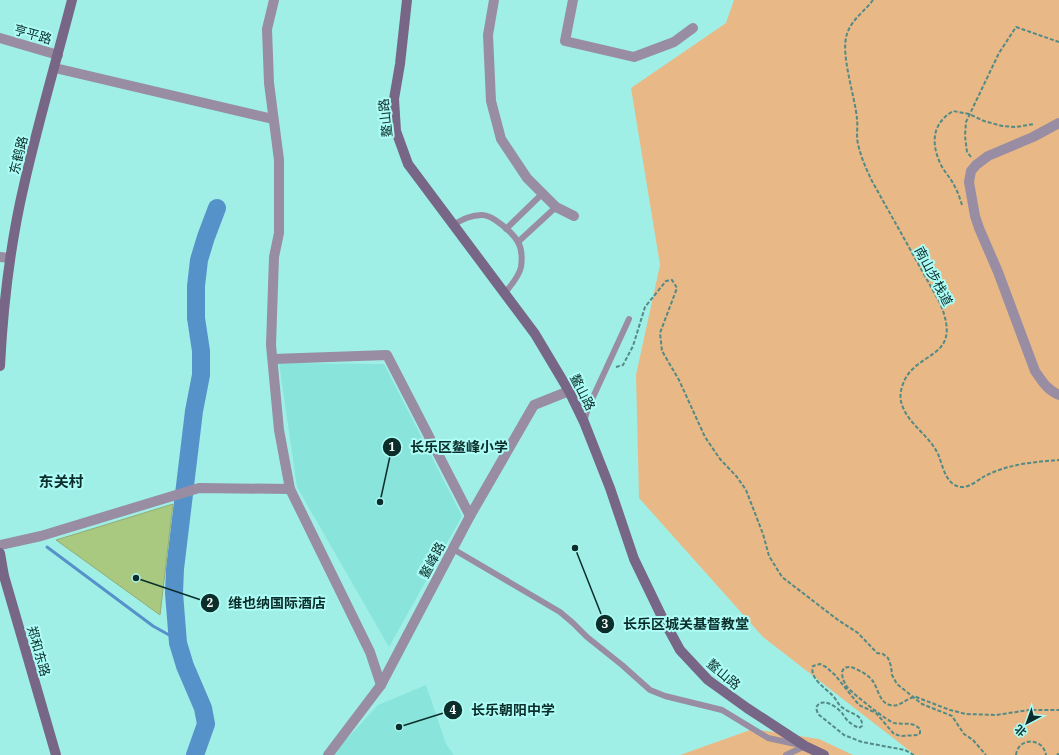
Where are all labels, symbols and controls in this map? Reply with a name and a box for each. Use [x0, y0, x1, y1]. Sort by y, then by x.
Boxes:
street label: 亨平路 [12, 20, 54, 48]
street label: 鳌山路 [374, 98, 396, 138]
street label: 东鹤路 [5, 134, 31, 176]
street label: 南山步栈道 [911, 243, 957, 309]
street label: 鳌山路 [566, 371, 600, 413]
callout: 长乐区鳌峰小学 [382, 434, 516, 460]
text: 长乐区鳌峰小学 [410, 437, 508, 456]
text: 1 [389, 438, 396, 455]
district label: 东关村 [38, 471, 84, 491]
street label: 鳌峰路 [415, 539, 449, 581]
callout: 维也纳国际酒店 [200, 590, 334, 616]
text: 维也纳国际酒店 [228, 593, 326, 612]
text: 2 [207, 594, 214, 611]
callout: 长乐区城关基督教堂 [595, 611, 757, 637]
text: 长乐区城关基督教堂 [623, 614, 749, 633]
text: 3 [602, 615, 609, 632]
street label: 郑和东路 [23, 624, 55, 678]
street label: 鳌山路 [703, 655, 745, 693]
callout: 长乐朝阳中学 [443, 697, 563, 723]
text: 长乐朝阳中学 [471, 700, 555, 719]
text: 4 [450, 701, 457, 718]
north arrow [1007, 703, 1047, 743]
text: 北 [1011, 722, 1029, 740]

